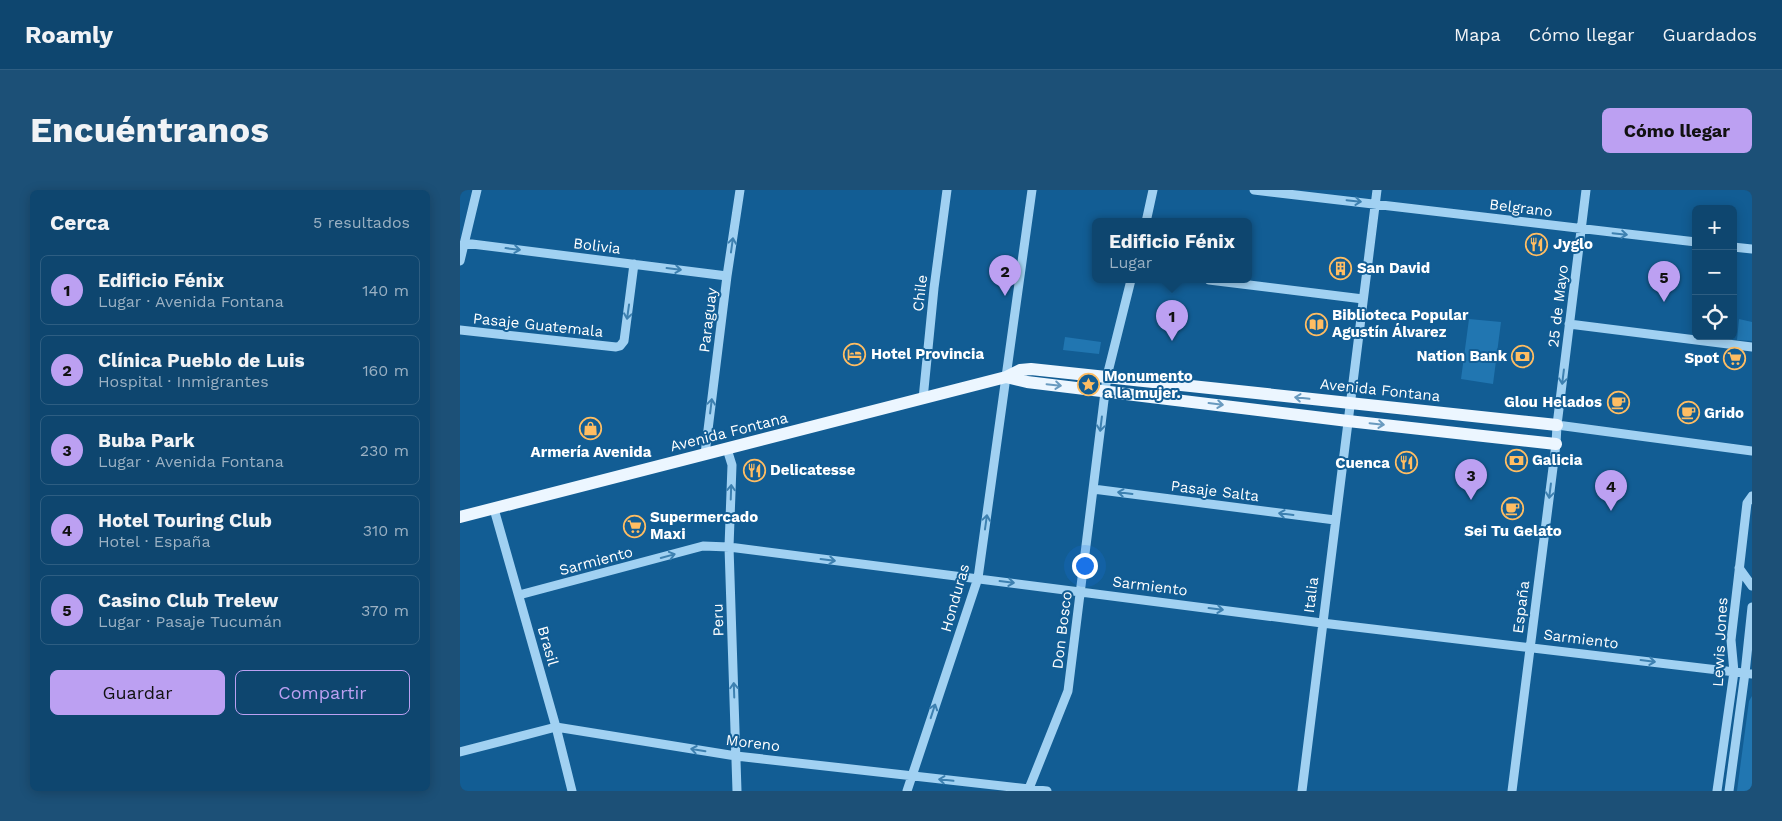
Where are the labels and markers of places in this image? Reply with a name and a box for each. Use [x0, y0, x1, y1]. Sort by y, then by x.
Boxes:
restaurant icon: Jyglo [1525, 232, 1549, 256]
place label: Jyglo [1553, 235, 1593, 253]
pin: 2 [989, 255, 1021, 296]
building icon: San David [1329, 256, 1353, 280]
place label: San David [1357, 259, 1430, 277]
pin: 5 [1648, 261, 1680, 302]
pin: 1 [1156, 300, 1188, 341]
place label: Biblioteca Popular Agustín Álvarez [1332, 306, 1469, 341]
library icon: Biblioteca Popular Agustín Álvarez [1304, 312, 1328, 336]
hotel icon: Hotel Provincia [843, 342, 867, 366]
bank icon: Nation Bank [1511, 344, 1535, 368]
place label: Hotel Provincia [871, 345, 984, 363]
supermarket icon: Spot [1723, 346, 1747, 370]
place label: Nation Bank [1416, 347, 1508, 365]
place label: Spot [1684, 349, 1719, 367]
place label: Monumento a la mujer. [1104, 367, 1193, 402]
place icon: Monumento a la mujer. [1076, 373, 1100, 397]
cafe icon: Glou Helados [1606, 390, 1630, 414]
place label: Glou Helados [1504, 393, 1602, 411]
cafe icon: Grido [1676, 401, 1700, 425]
place label: Grido [1704, 404, 1744, 422]
shop icon: Armería Avenida [579, 417, 603, 441]
place label: Armería Avenida [531, 443, 652, 461]
bank icon: Galicia [1504, 448, 1528, 472]
restaurant icon: Cuenca [1394, 451, 1418, 475]
place label: Galicia [1532, 451, 1583, 469]
place label: Cuenca [1335, 454, 1390, 472]
restaurant icon: Delicatesse [742, 458, 766, 482]
pin: 3 [1455, 459, 1487, 500]
place label: Delicatesse [770, 461, 856, 479]
pin: 4 [1595, 470, 1627, 511]
cafe icon: Sei Tu Gelato [1501, 496, 1525, 520]
place label: Supermercado Maxi [650, 508, 758, 543]
supermarket icon: Supermercado Maxi [622, 514, 646, 538]
place label: Sei Tu Gelato [1464, 522, 1562, 540]

